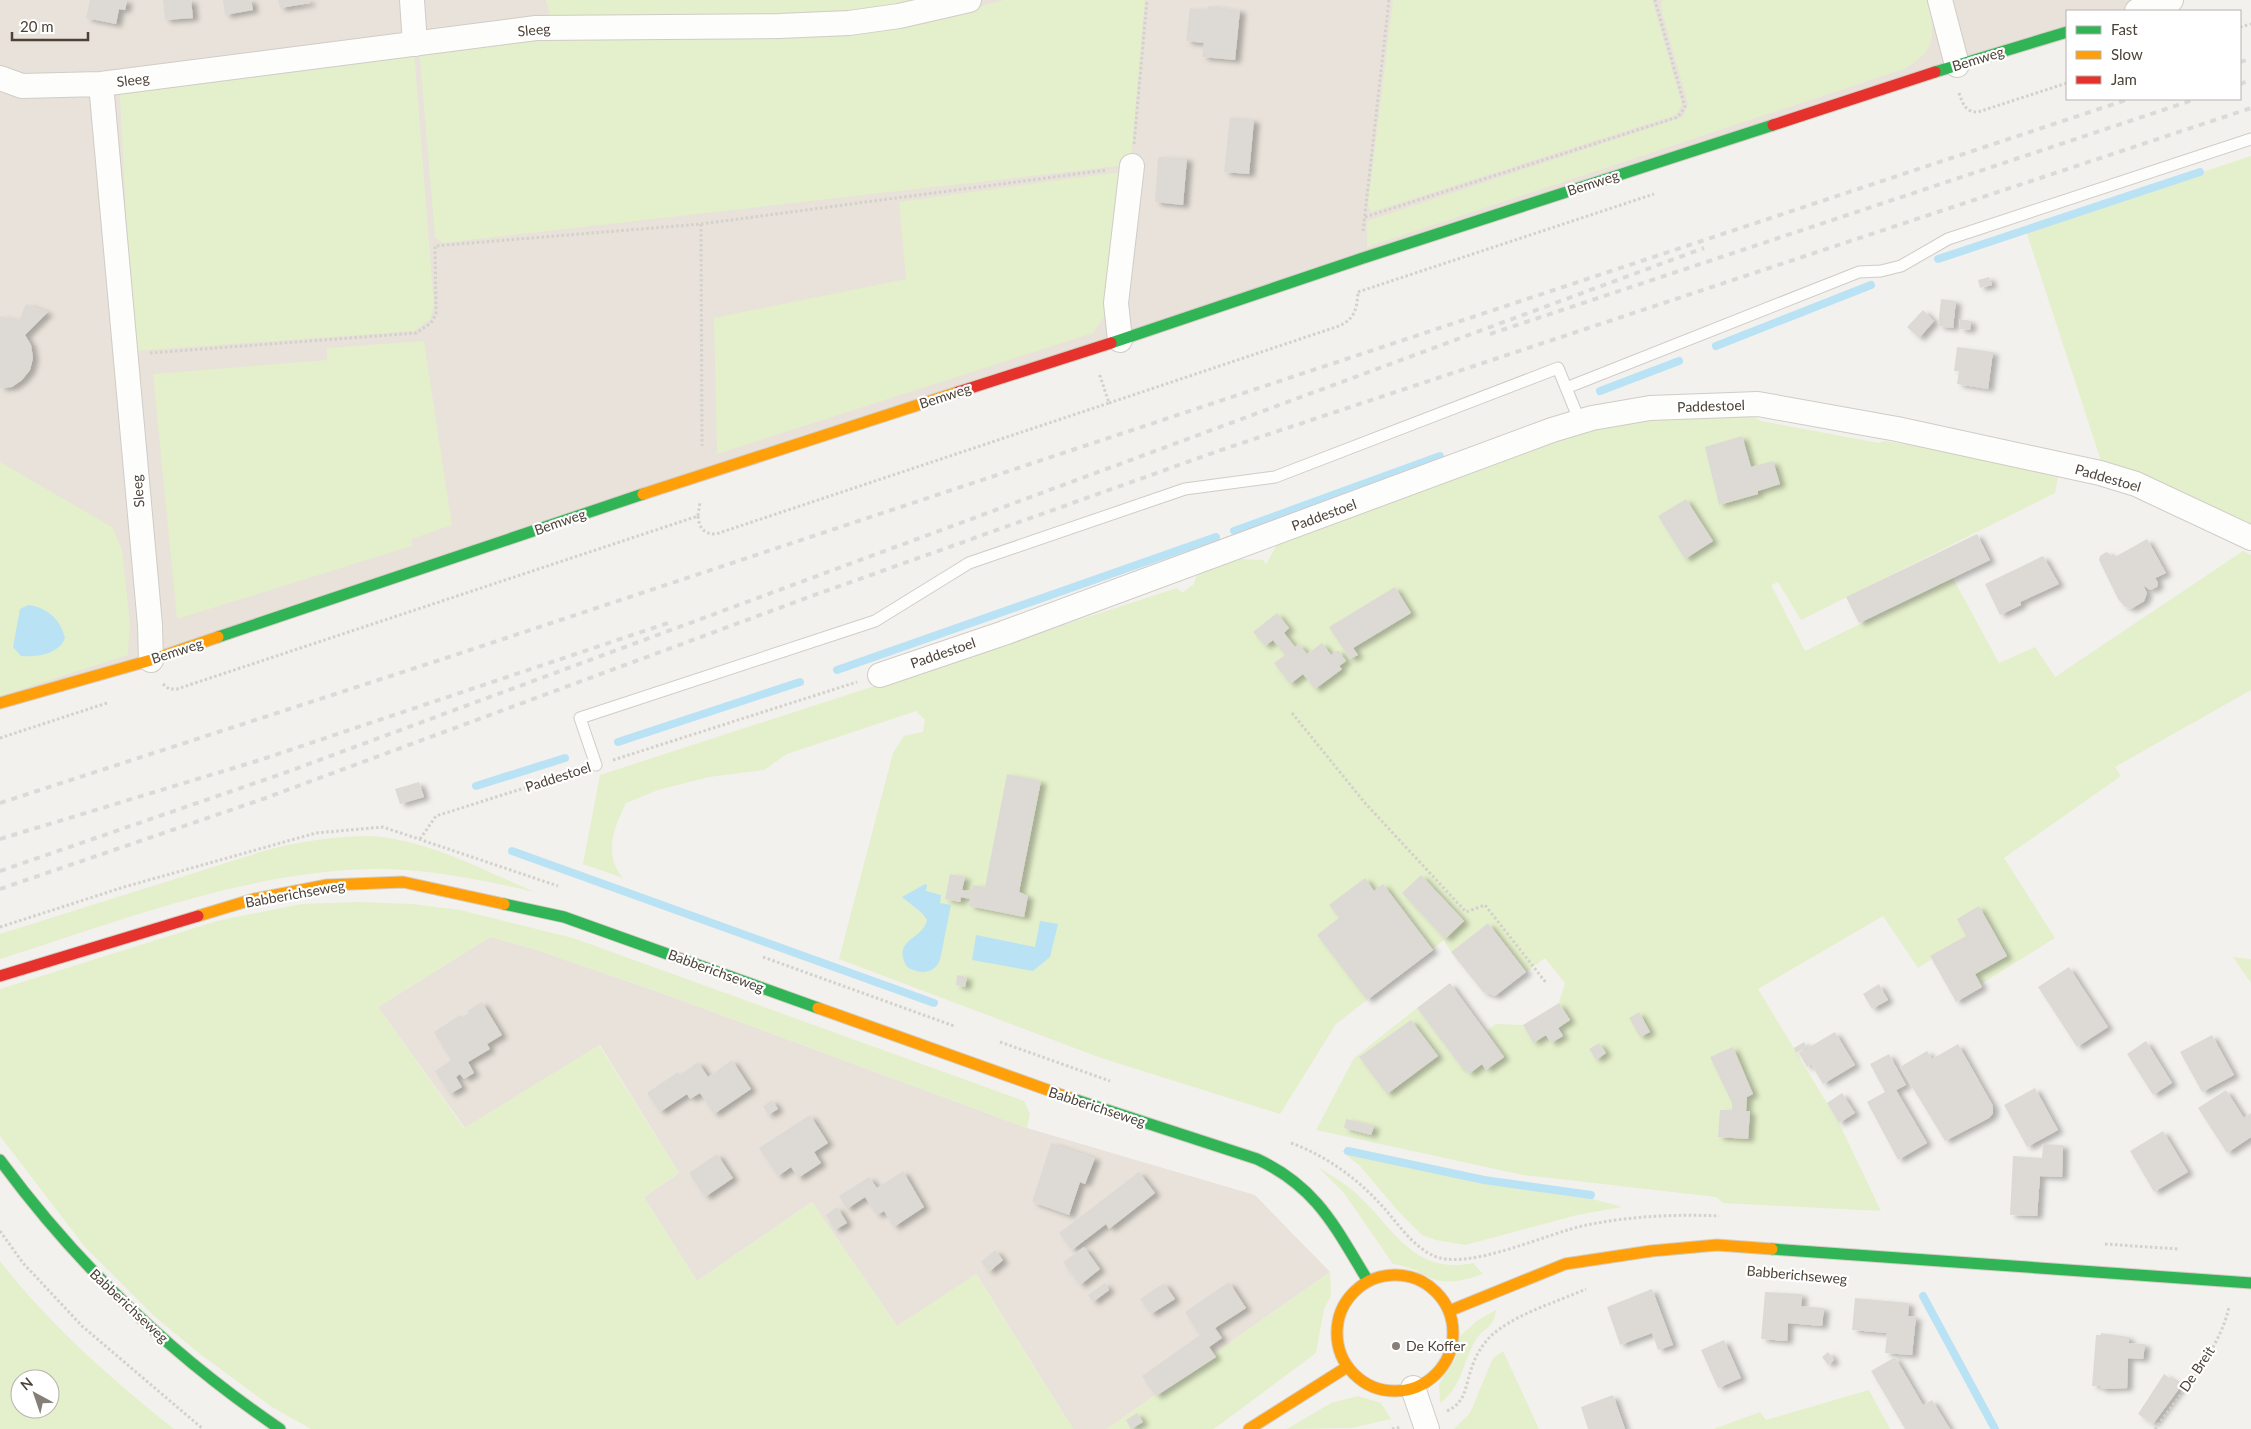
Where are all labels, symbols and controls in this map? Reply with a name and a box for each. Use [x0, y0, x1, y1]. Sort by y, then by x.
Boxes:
scale bar [12, 10, 89, 42]
legend [2066, 10, 2241, 100]
text: 20 m [20, 17, 54, 35]
street label: Sleeg [517, 20, 551, 39]
text: Fast [2111, 20, 2138, 38]
street label: Bemweg [1950, 43, 2006, 74]
text: Slow [2111, 45, 2143, 63]
street label: Sleeg [116, 69, 150, 90]
text: Jam [2111, 70, 2137, 88]
street label: Bemweg [1565, 166, 1621, 199]
street label: Bemweg [917, 379, 973, 412]
street label: Paddestoel [1677, 396, 1745, 415]
street label: Paddestoel [2073, 460, 2143, 495]
street label: Sleeg [128, 474, 147, 508]
street label: Paddestoel [1289, 495, 1359, 534]
street label: Bemweg [532, 505, 588, 538]
street label: Paddestoel [908, 633, 978, 672]
street label: Bemweg [149, 634, 205, 667]
street label: Paddestoel [523, 758, 593, 795]
street label: Babberichseweg [244, 876, 346, 911]
street label: Babberichseweg [666, 945, 766, 996]
street label: Babberichseweg [1047, 1083, 1148, 1130]
street label: Babberichseweg [1746, 1262, 1848, 1287]
street label: Babberichseweg [87, 1265, 172, 1346]
place label: De Koffer [1406, 1337, 1466, 1354]
marker: De Koffer [1390, 1340, 1402, 1352]
street label: De Breit [2175, 1343, 2218, 1395]
north arrow [10, 1369, 60, 1419]
text: N [17, 1374, 36, 1394]

